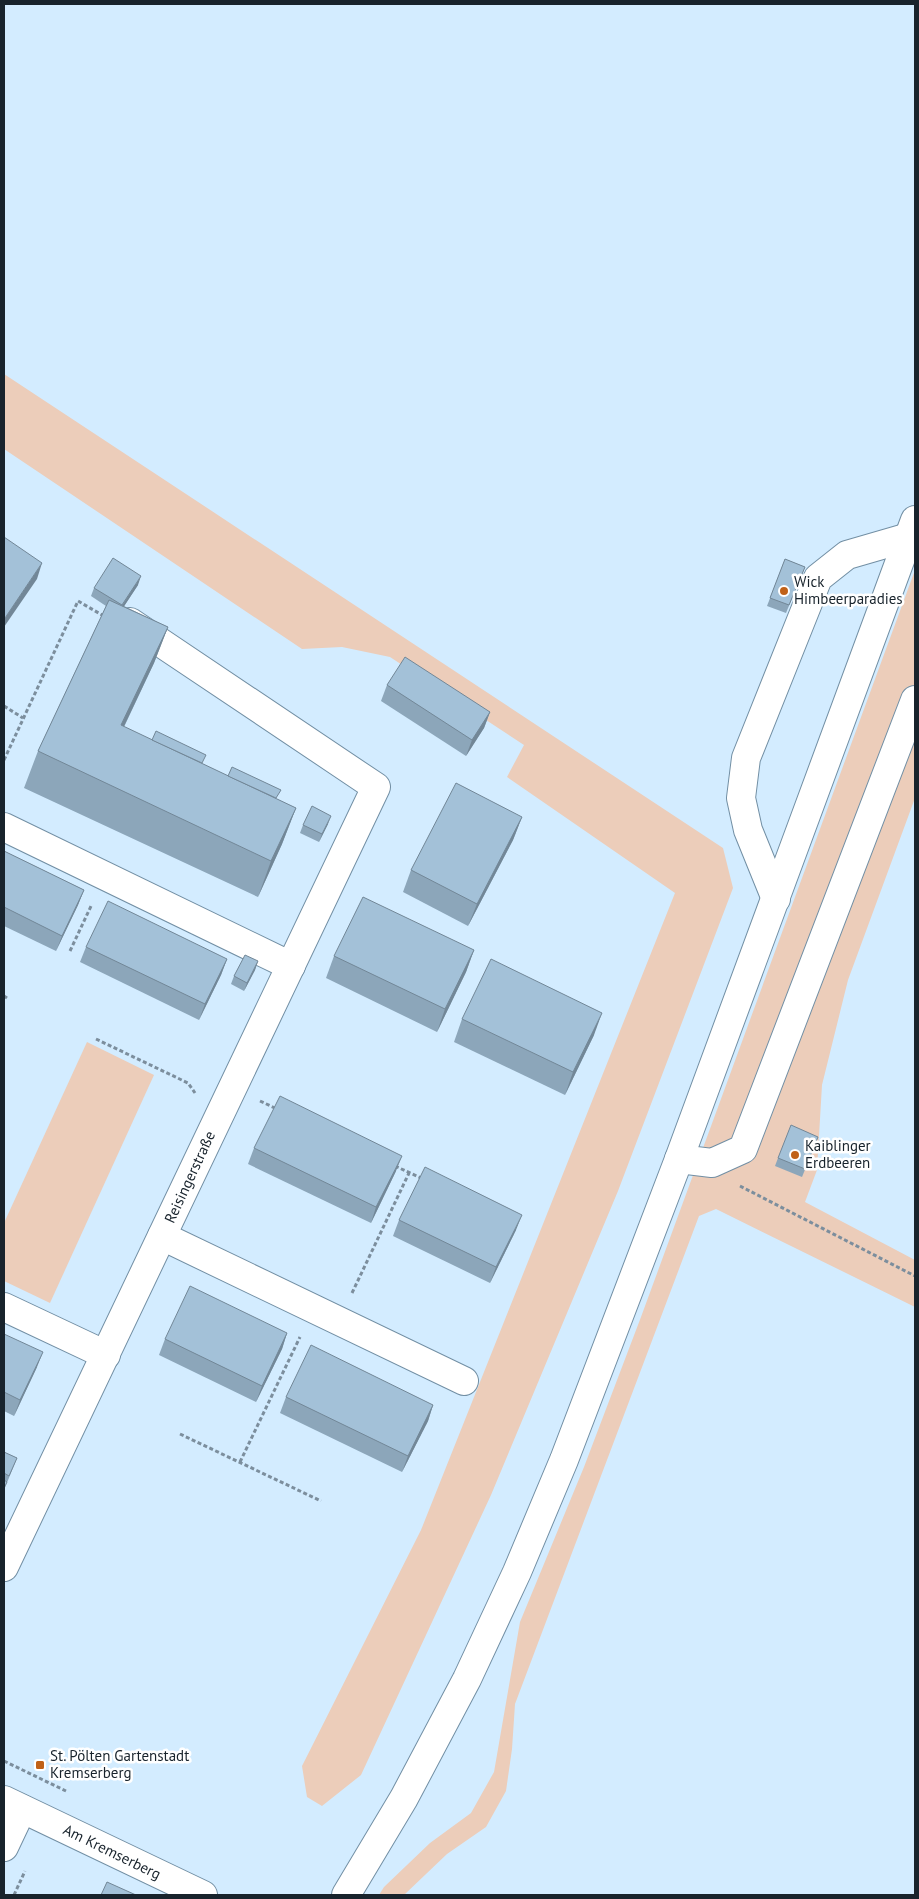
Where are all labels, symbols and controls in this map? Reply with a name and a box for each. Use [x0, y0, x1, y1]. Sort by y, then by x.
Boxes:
place label: Wick Himbeerparadies [794, 572, 903, 608]
marker: Wick Himbeerparadies [778, 585, 790, 597]
street label: Reisingerstraße [160, 1128, 219, 1226]
place label: Kaiblinger Erdbeeren [805, 1136, 871, 1172]
marker: Kaiblinger Erdbeeren [789, 1149, 801, 1161]
place label: St. Pölten Gartenstadt Kremserberg [50, 1746, 189, 1782]
marker: St. Pölten Gartenstadt Kremserberg [34, 1759, 46, 1771]
street label: Am Kremserberg [60, 1820, 164, 1883]

